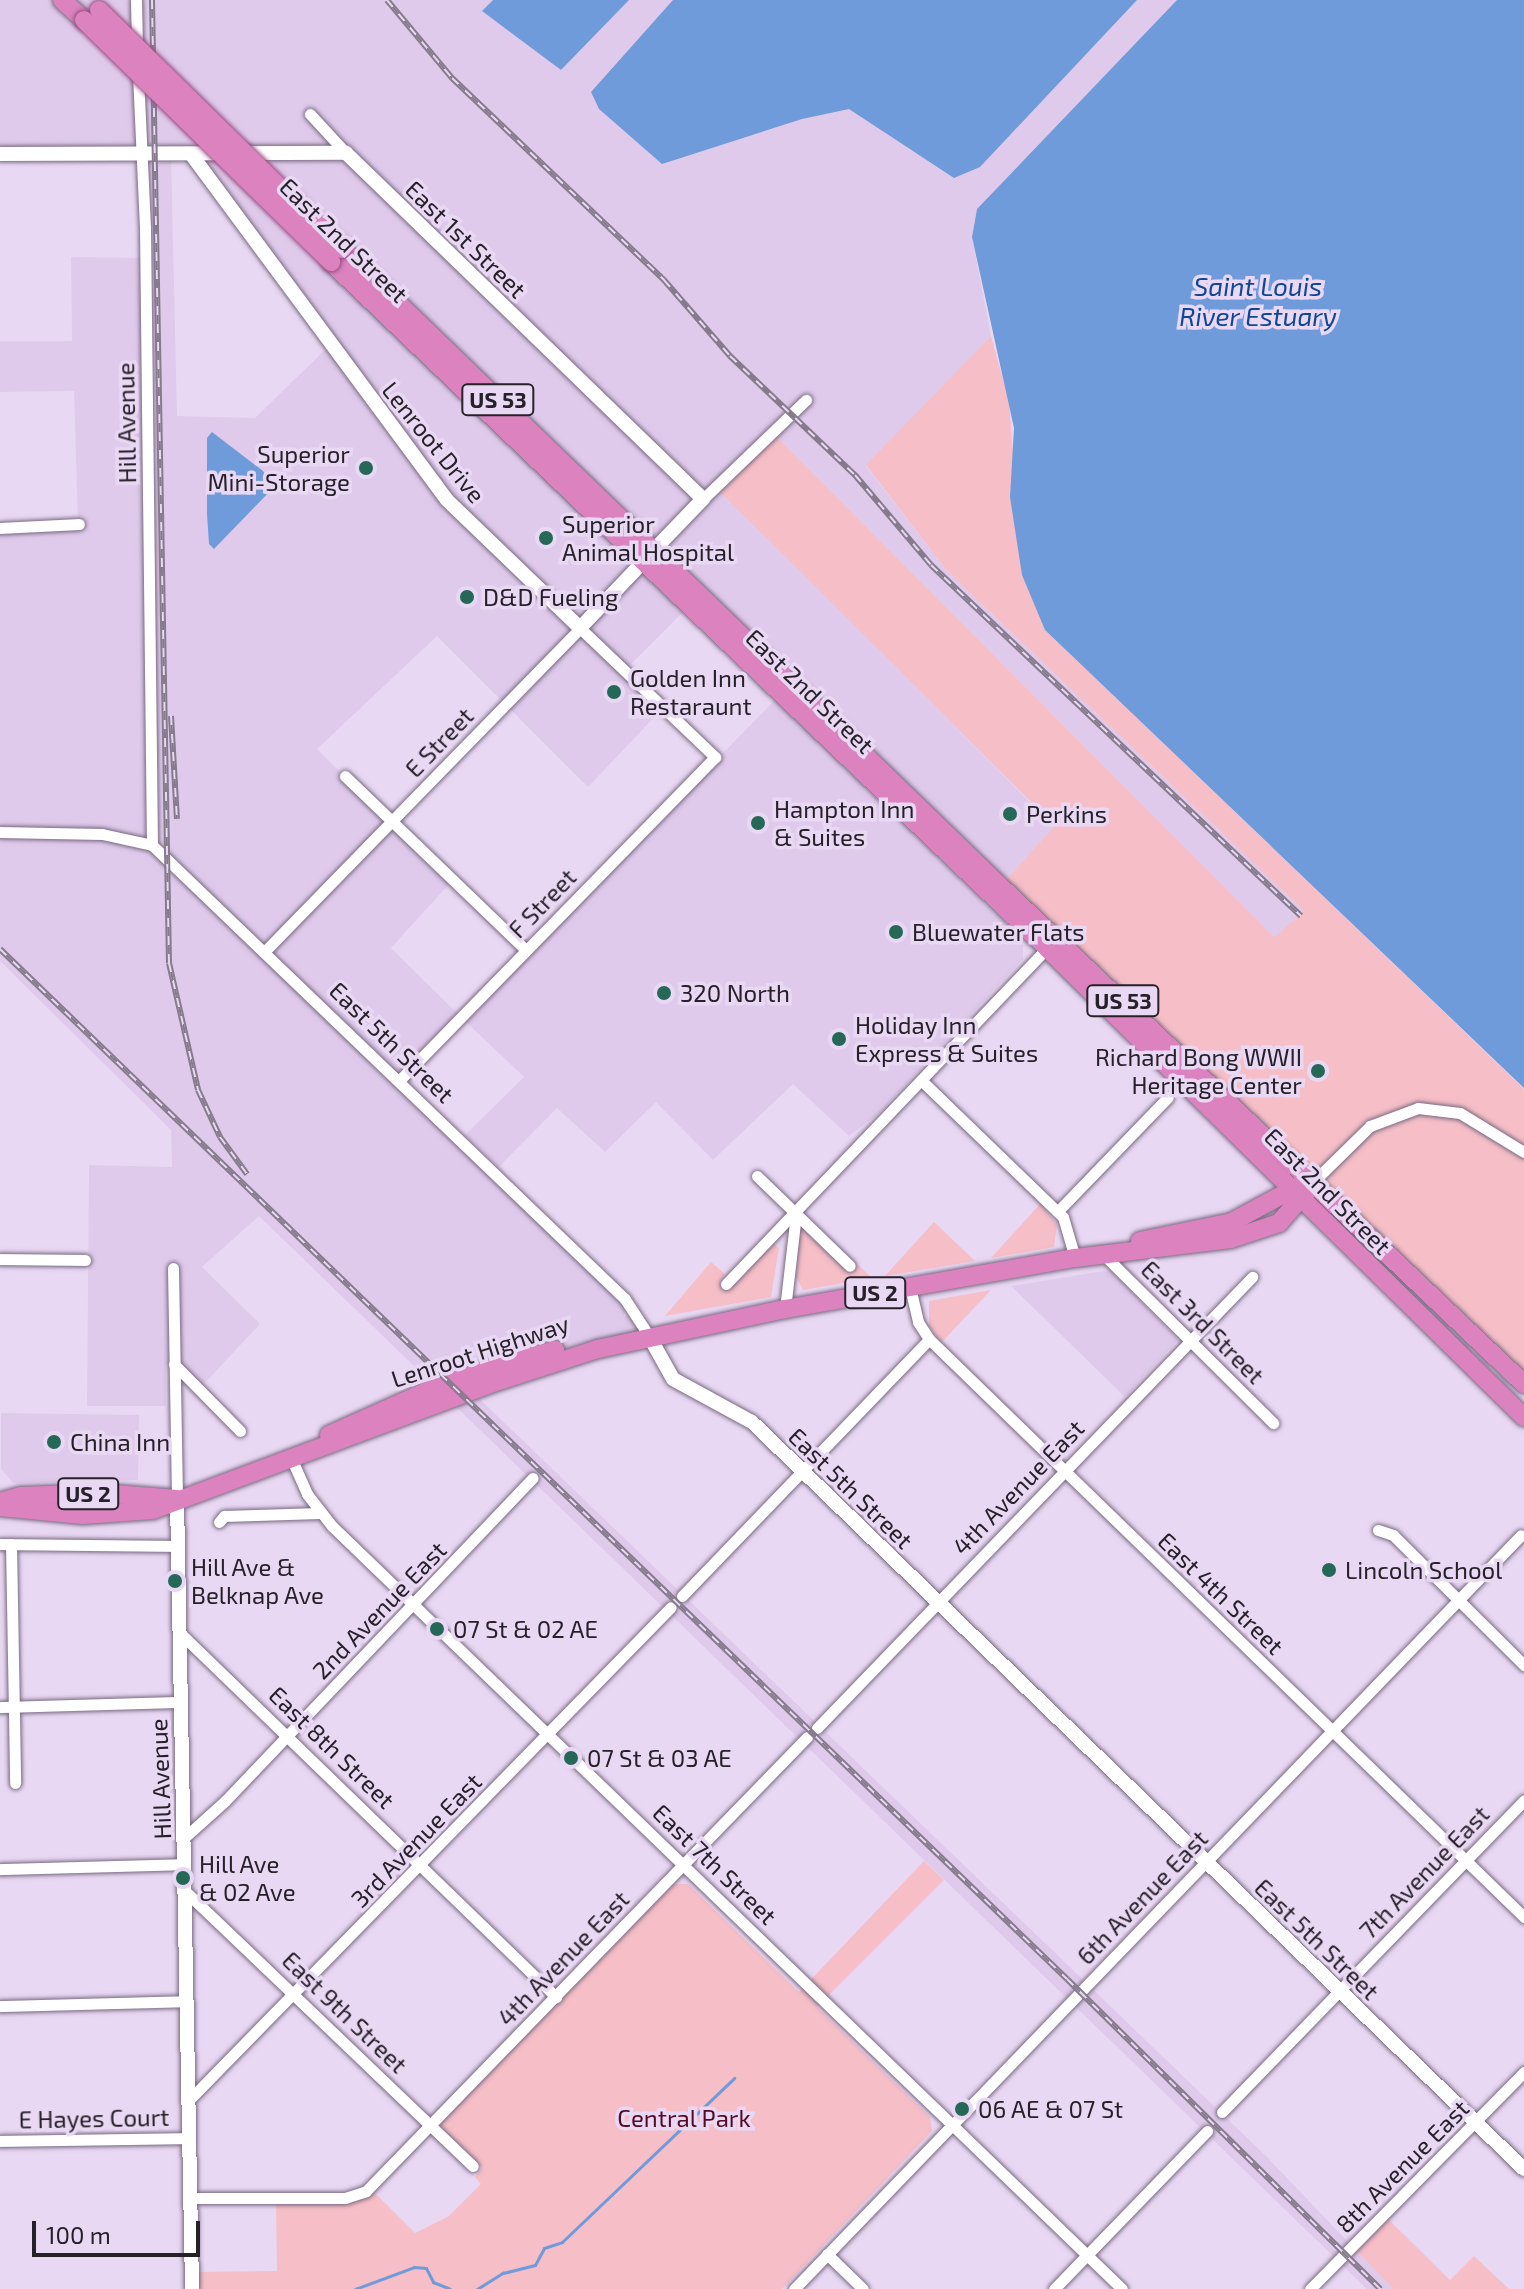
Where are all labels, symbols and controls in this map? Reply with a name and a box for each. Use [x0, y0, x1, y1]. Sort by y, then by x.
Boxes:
street label: East 2nd Street [274, 172, 414, 308]
street label: East 1st Street [400, 174, 532, 304]
water label: Saint Louis River Estuary [1179, 270, 1337, 332]
street label: Hill Avenue [111, 362, 141, 484]
street label: Lenroot Drive [377, 376, 491, 508]
road number: US 53 [460, 382, 536, 418]
place label: Superior Mini-Storage [208, 440, 350, 496]
marker: Superior Mini-Storage [357, 459, 375, 477]
place label: Superior Animal Hospital [562, 510, 735, 566]
marker: Superior Animal Hospital [537, 529, 555, 547]
place label: D&D Fueling [483, 583, 618, 611]
marker: D&D Fueling [458, 588, 476, 606]
street label: East 2nd Street [740, 623, 880, 759]
place label: Golden Inn Restaraunt [630, 664, 752, 720]
marker: Golden Inn Restaraunt [605, 683, 623, 701]
street label: E Street [399, 701, 479, 783]
place label: Hampton Inn & Suites [774, 795, 914, 851]
place label: Perkins [1026, 800, 1107, 828]
marker: Perkins [1001, 805, 1019, 823]
marker: Hampton Inn & Suites [749, 814, 767, 832]
street label: F Street [502, 862, 582, 944]
place label: Bluewater Flats [912, 918, 1085, 946]
marker: Bluewater Flats [887, 923, 905, 941]
street label: East 5th Street [324, 976, 460, 1108]
place label: 320 North [680, 979, 790, 1007]
road number: US 53 [1085, 983, 1161, 1019]
marker: 320 North [655, 984, 673, 1002]
place label: Holiday Inn Express & Suites [855, 1011, 1038, 1067]
marker: Holiday Inn Express & Suites [830, 1030, 848, 1048]
place label: Richard Bong WWII Heritage Center [1095, 1043, 1302, 1099]
marker: Richard Bong WWII Heritage Center [1309, 1062, 1327, 1080]
street label: East 2nd Street [1259, 1122, 1397, 1260]
street label: East 3rd Street [1136, 1255, 1270, 1389]
road number: US 2 [843, 1275, 907, 1311]
street label: Lenroot Highway [388, 1309, 572, 1393]
street label: 4th Avenue East [946, 1413, 1090, 1561]
street label: East 5th Street [783, 1422, 919, 1554]
place label: China Inn [70, 1428, 170, 1456]
marker: China Inn [45, 1433, 63, 1451]
road number: US 2 [56, 1476, 120, 1512]
street label: East 4th Street [1152, 1526, 1290, 1660]
street label: 2nd Avenue East [306, 1535, 452, 1685]
place label: Hill Ave & Belknap Ave [191, 1553, 324, 1609]
place label: Lincoln School [1345, 1556, 1502, 1584]
marker: Lincoln School [1320, 1561, 1338, 1579]
marker: Hill Ave & Belknap Ave [166, 1572, 184, 1590]
place label: 07 St & 02 AE [453, 1615, 598, 1643]
marker: 07 St & 02 AE [428, 1620, 446, 1638]
street label: East 8th Street [263, 1680, 401, 1814]
street label: Hill Avenue [143, 1718, 177, 1840]
place label: 07 St & 03 AE [587, 1744, 732, 1772]
marker: 07 St & 03 AE [562, 1749, 580, 1767]
street label: 3rd Avenue East [345, 1767, 487, 1913]
street label: East 7th Street [647, 1798, 783, 1930]
street label: 7th Avenue East [1353, 1799, 1495, 1945]
street label: 6th Avenue East [1071, 1824, 1213, 1970]
place label: Hill Ave & 02 Ave [199, 1850, 296, 1906]
marker: Hill Ave & 02 Ave [174, 1869, 192, 1887]
street label: East 5th Street [1249, 1873, 1385, 2005]
street label: 4th Avenue East [491, 1884, 635, 2032]
street label: East 9th Street [277, 1945, 413, 2079]
street label: 8th Avenue East [1329, 2093, 1475, 2239]
place label: 06 AE & 07 St [978, 2095, 1124, 2123]
marker: 06 AE & 07 St [953, 2100, 971, 2118]
street label: E Hayes Court [18, 2102, 170, 2134]
park label: Central Park [617, 2104, 751, 2132]
scale bar [36, 2205, 204, 2255]
text: 100 m [46, 2220, 111, 2249]

